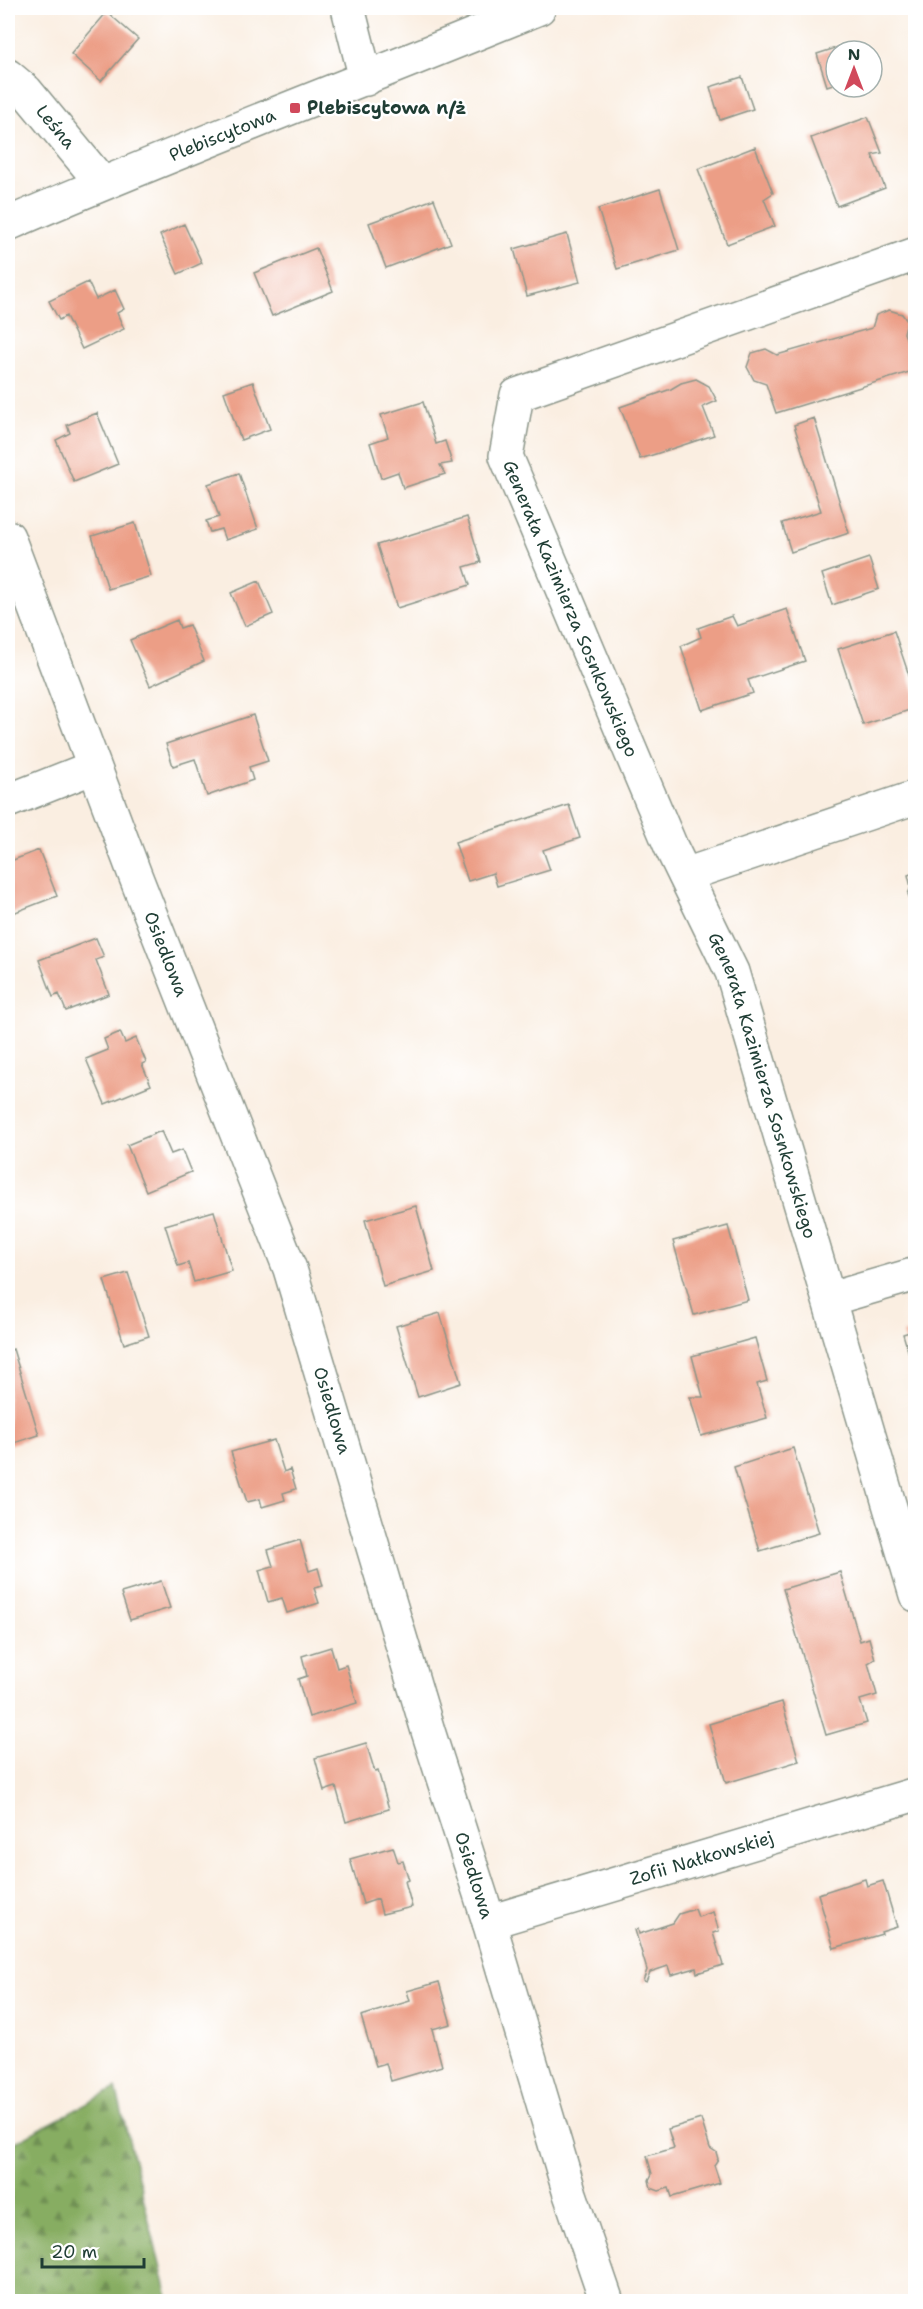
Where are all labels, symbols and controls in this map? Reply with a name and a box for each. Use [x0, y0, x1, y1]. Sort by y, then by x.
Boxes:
north arrow [824, 39, 884, 99]
text: N [848, 44, 860, 65]
place label: Plebiscytowa n/ż [307, 96, 466, 120]
street label: Leśna [30, 100, 81, 154]
marker: Plebiscytowa n/ż [288, 101, 302, 115]
street label: Plebiscytowa [165, 103, 279, 167]
street label: Generała Kazimierza Sosnkowskiego [497, 457, 644, 761]
street label: Osiedlowa [138, 908, 194, 1000]
street label: Generała Kazimierza Sosnkowskiego [702, 928, 822, 1242]
street label: Osiedlowa [308, 1364, 357, 1457]
street label: Zofii Nałkowskiej [627, 1825, 776, 1891]
street label: Osiedlowa [449, 1829, 499, 1922]
scale bar [42, 2231, 144, 2269]
text: 20 m [51, 2240, 97, 2264]

